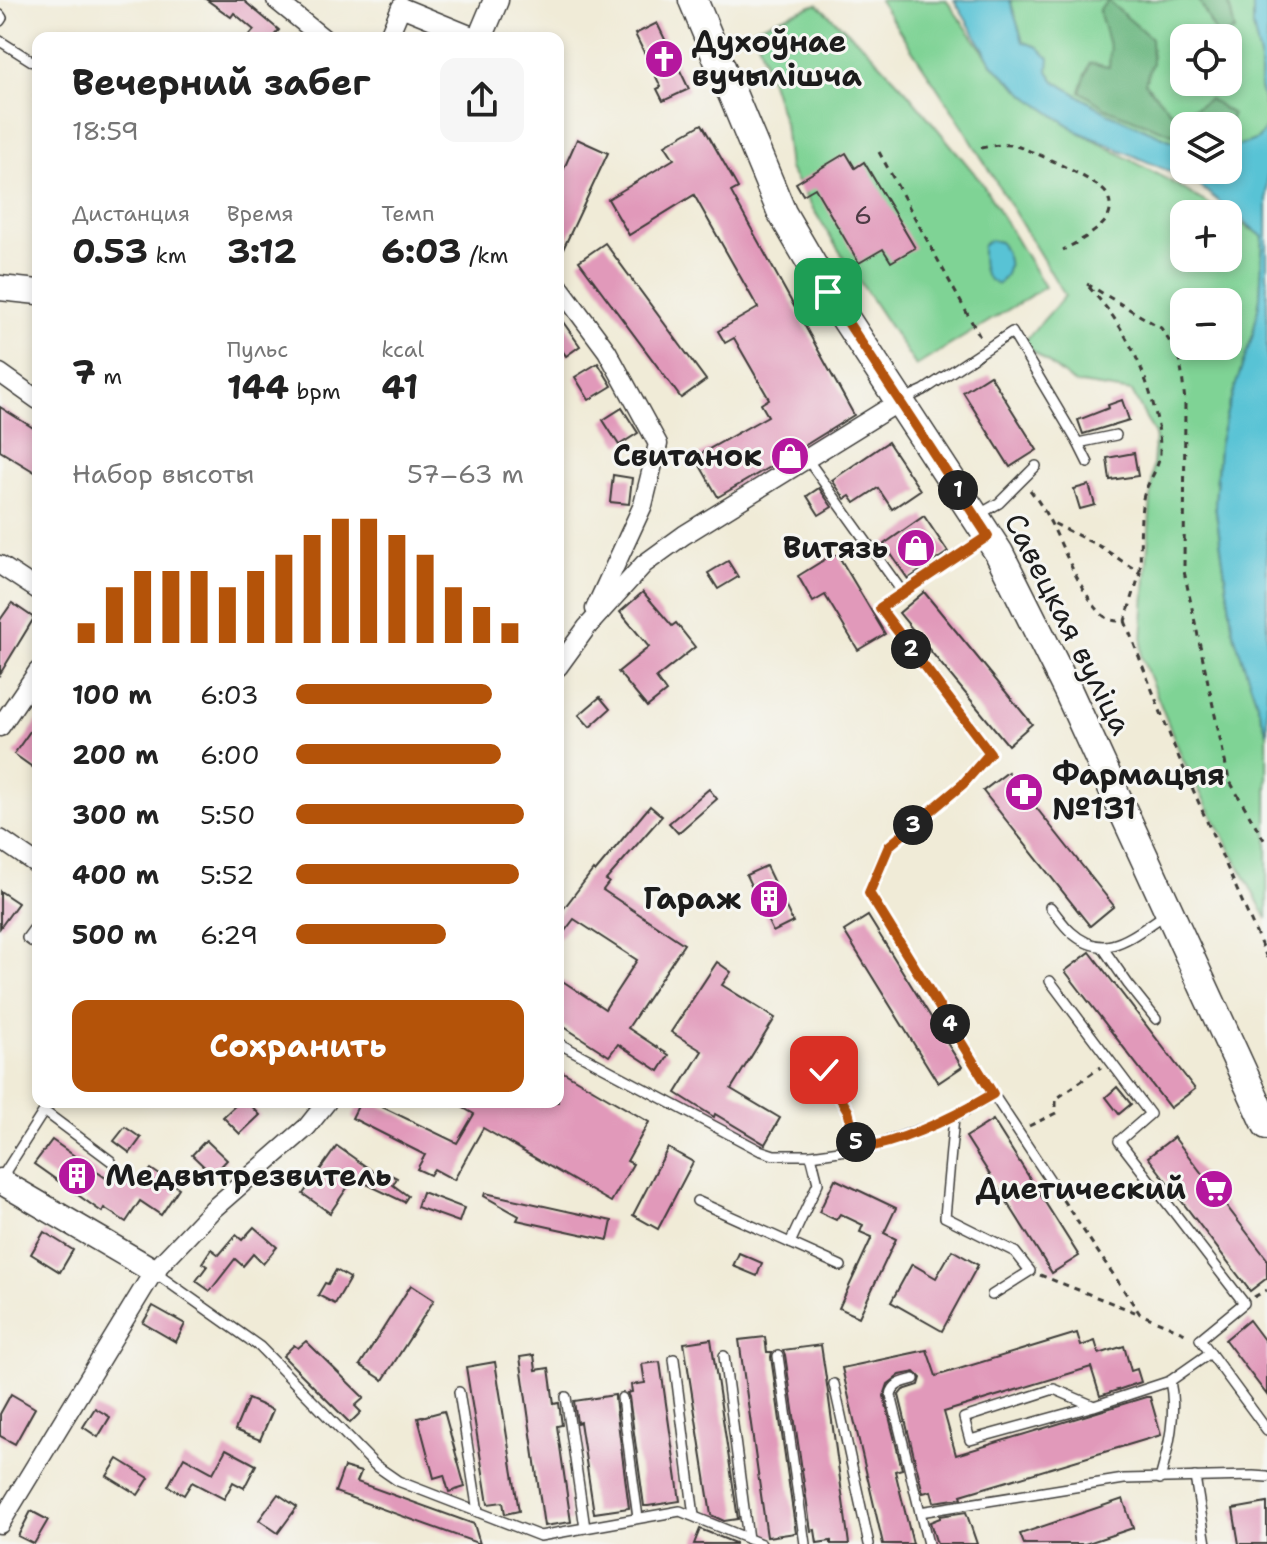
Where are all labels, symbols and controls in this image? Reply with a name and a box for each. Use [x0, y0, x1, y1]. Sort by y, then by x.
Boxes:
place label: Духоўнае вучылішча [692, 21, 862, 96]
map controls [1170, 24, 1242, 360]
button: locate [1170, 24, 1242, 96]
church icon: Духоўнае вучылішча [643, 38, 685, 80]
text: Вечерний забег [72, 58, 371, 107]
button: share [440, 58, 524, 142]
button: layers [1170, 112, 1242, 184]
text: 18:59 [72, 113, 139, 148]
house number: 6 [854, 197, 872, 232]
text: Дистанция [72, 199, 190, 228]
text: Время [227, 199, 294, 228]
text: Темп [381, 199, 435, 228]
button: + [1170, 200, 1242, 272]
text: 0.53 [72, 228, 148, 274]
text: 3:12 [227, 228, 297, 274]
text: 6:03 [381, 228, 462, 274]
text: km [148, 241, 187, 270]
text: /km [462, 241, 508, 270]
pin [794, 258, 862, 326]
icon: arrive [806, 270, 850, 314]
button: − [1170, 288, 1242, 360]
text: Пульс [227, 335, 288, 364]
text: kcal [381, 335, 424, 364]
text: 7 [72, 349, 96, 395]
text: m [96, 362, 122, 391]
text: 144 [227, 364, 289, 410]
text: 41 [381, 364, 418, 410]
text: bpm [289, 377, 341, 406]
place label: Свитанок [613, 435, 762, 476]
shop icon: Свитанок [769, 435, 811, 477]
text: Набор высоты [72, 456, 254, 491]
text: 57–63 m [407, 456, 524, 491]
pin: 1 [938, 470, 978, 510]
text: 1 [953, 475, 963, 504]
street label: Савецкая вуліца [995, 506, 1142, 742]
place label: Витязь [783, 527, 888, 568]
shop icon: Витязь [895, 527, 937, 569]
pin: 2 [891, 629, 931, 669]
text: 2 [903, 634, 919, 663]
text: 100 m [72, 677, 152, 712]
text: 6:03 [200, 677, 259, 712]
text: 200 m [72, 737, 159, 772]
text: 6:00 [200, 737, 260, 772]
place label: Фармацыя №131 [1052, 754, 1225, 829]
pharmacy icon: Фармацыя №131 [1003, 771, 1045, 813]
text: 300 m [72, 797, 159, 832]
text: 5:50 [200, 797, 255, 832]
pin: 3 [893, 805, 933, 845]
text: 3 [905, 810, 921, 839]
text: 400 m [72, 857, 159, 892]
text: 5:52 [200, 857, 254, 892]
place label: Гараж [643, 878, 742, 919]
building icon: Гараж [748, 878, 790, 920]
text: 500 m [72, 917, 157, 952]
text: 6:29 [200, 917, 258, 952]
button: Сохранить [72, 1000, 524, 1092]
pin: 4 [930, 1004, 970, 1044]
text: 4 [942, 1009, 958, 1038]
pin [790, 1036, 858, 1104]
icon: check [802, 1048, 846, 1092]
pin: 5 [836, 1122, 876, 1162]
text: 5 [849, 1127, 863, 1156]
building icon: Медвытрезвитель [56, 1155, 98, 1197]
place label: Медвытрезвитель [105, 1155, 392, 1196]
place label: Диетический [976, 1168, 1186, 1209]
supermarket icon: Диетический [1193, 1168, 1235, 1210]

